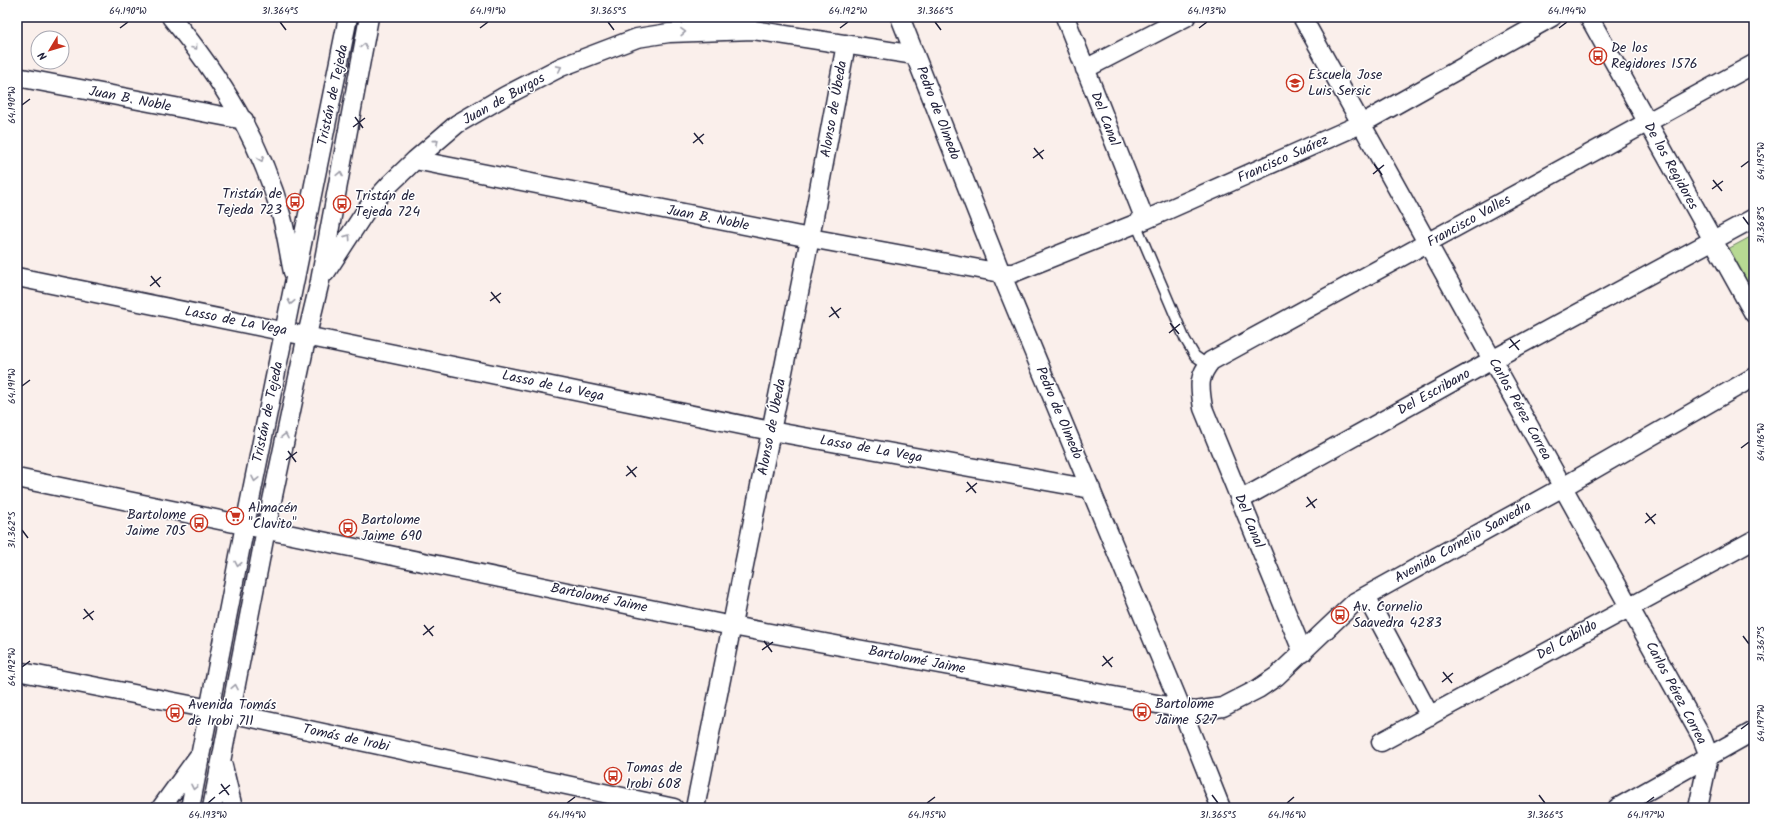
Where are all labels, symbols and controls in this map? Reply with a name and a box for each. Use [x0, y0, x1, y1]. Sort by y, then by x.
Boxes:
text: 64.190°W [109, 3, 147, 19]
text: 31.364°S [262, 3, 299, 19]
text: 64.191°W [470, 3, 506, 19]
text: 31.365°S [590, 3, 627, 19]
text: 64.192°W [829, 3, 867, 19]
text: 31.366°S [917, 3, 954, 19]
text: 64.193°W [1188, 3, 1226, 19]
text: 64.194°W [1548, 3, 1586, 19]
one-way arrow [680, 28, 686, 37]
north arrow [30, 30, 70, 70]
place label: De los Regidores 1576 [1611, 37, 1697, 75]
one-way arrow [191, 43, 198, 50]
street label: Tristán de Tejeda [312, 43, 354, 147]
one-way arrow [359, 43, 368, 49]
bus stop icon: De los Regidores 1576 [1588, 46, 1608, 66]
text: N [34, 47, 52, 64]
street label: Alonso de Úbeda [815, 59, 853, 159]
street label: Pedro de Olmedo [910, 63, 966, 163]
place label: Escuela Jose Luis Sersic [1308, 64, 1383, 102]
one-way arrow [555, 65, 563, 73]
street label: Juan de Burgos [459, 67, 549, 131]
school or university icon: Escuela Jose Luis Sersic [1285, 73, 1305, 93]
street label: Juan B. Noble [87, 80, 174, 118]
text: 64.190°W [4, 86, 20, 124]
street label: Del Canal [1085, 89, 1126, 150]
street label: De los Regidores [1638, 118, 1704, 214]
street label: Francisco Suárez [1234, 129, 1332, 189]
one-way arrow [432, 139, 439, 146]
text: 64.195°W [1753, 142, 1769, 180]
one-way arrow [256, 155, 264, 162]
one-way arrow [335, 171, 344, 177]
place label: Tristán de Tejeda 723 [217, 183, 283, 221]
place label: Tristán de Tejeda 724 [355, 185, 420, 223]
street label: Francisco Valles [1423, 189, 1515, 253]
bus stop icon: Tristán de Tejeda 723 [285, 192, 305, 212]
bus stop icon: Tristán de Tejeda 724 [332, 194, 352, 214]
street label: Juan B. Noble [665, 199, 752, 237]
text: 31.368°S [1753, 206, 1769, 244]
one-way arrow [343, 234, 350, 241]
one-way arrow [287, 299, 295, 305]
street label: Lasso de La Vega [183, 300, 289, 342]
street label: Carlos Pérez Correa [1483, 354, 1557, 464]
street label: Tristán de Tejeda [247, 360, 289, 464]
street label: Pedro de Olmedo [1029, 363, 1089, 463]
street label: Del Escribano [1393, 363, 1475, 421]
street label: Lasso de La Vega [500, 364, 606, 408]
text: 64.191°W [4, 368, 20, 404]
street label: Alonso de Úbeda [752, 377, 792, 477]
text: 64.196°W [1753, 423, 1769, 461]
street label: Lasso de La Vega [818, 429, 924, 469]
one-way arrow [281, 432, 289, 439]
one-way arrow [251, 476, 259, 483]
street label: Del Canal [1228, 491, 1270, 552]
street label: Avenida Cornelio Saavedra [1391, 495, 1535, 589]
place label: Almacén "Clavito" [248, 497, 297, 535]
place label: Bartolome Jaime 705 [126, 504, 187, 542]
supermarket icon: Almacén "Clavito" [225, 506, 245, 526]
place label: Bartolome Jaime 690 [361, 509, 422, 547]
text: 31.362°S [4, 511, 20, 549]
bus stop icon: Bartolome Jaime 705 [189, 513, 209, 533]
bus stop icon: Bartolome Jaime 690 [338, 518, 358, 538]
one-way arrow [234, 560, 243, 567]
street label: Bartolomé Jaime [549, 577, 650, 619]
place label: Av. Cornelio Saavedra 4283 [1353, 596, 1442, 634]
bus stop icon: Av. Cornelio Saavedra 4283 [1330, 605, 1350, 625]
street label: Del Cabildo [1532, 614, 1602, 666]
text: 31.367°S [1753, 625, 1769, 662]
street label: Carlos Pérez Correa [1639, 637, 1713, 749]
street label: Bartolomé Jaime [867, 640, 968, 680]
text: 64.192°W [4, 648, 20, 686]
one-way arrow [230, 684, 239, 690]
place label: Bartolome Jaime 527 [1155, 693, 1217, 731]
place label: Avenida Tomás de Irobi 711 [188, 694, 276, 732]
bus stop icon: Bartolome Jaime 527 [1132, 702, 1152, 722]
bus stop icon: Avenida Tomás de Irobi 711 [165, 703, 185, 723]
text: 64.197°W [1753, 704, 1769, 742]
street label: Tomás de Irobi [301, 718, 392, 758]
place label: Tomas de Irobi 608 [626, 757, 683, 795]
bus stop icon: Tomas de Irobi 608 [603, 766, 623, 786]
one-way arrow [191, 784, 199, 790]
text: 64.193°W [189, 807, 227, 823]
text: 64.194°W [548, 807, 586, 823]
text: 64.195°W [908, 807, 946, 823]
text: 31.365°S [1200, 807, 1237, 823]
text: 64.196°W [1268, 807, 1306, 823]
text: 31.366°S [1527, 807, 1564, 823]
text: 64.197°W [1627, 807, 1665, 823]

